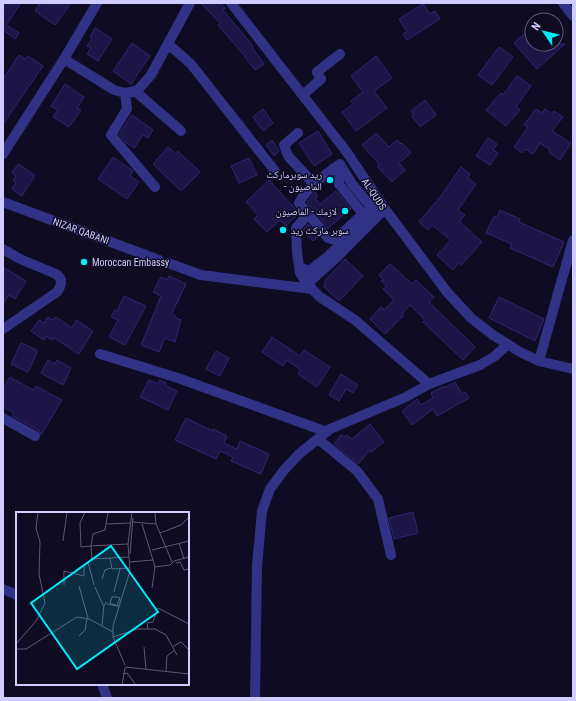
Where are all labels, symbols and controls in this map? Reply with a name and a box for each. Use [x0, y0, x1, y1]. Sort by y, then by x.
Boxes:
north arrow [524, 12, 564, 52]
text: N [529, 20, 544, 33]
place label: ريد سوبرماركت - الماصيون [266, 169, 322, 193]
marker: ريد سوبرماركت - الماصيون [325, 175, 335, 185]
street label: AL-QUDS [360, 176, 388, 212]
place label: لازمك - الماصيون [276, 206, 337, 218]
marker: لازمك - الماصيون [340, 206, 350, 216]
street label: NIZAR QABANI [51, 216, 111, 246]
marker: سوبر ماركت ريد [278, 225, 288, 235]
place label: سوبر ماركت ريد [291, 225, 349, 236]
marker: Moroccan Embassy [79, 257, 89, 267]
place label: Moroccan Embassy [92, 257, 169, 268]
inset map [16, 512, 189, 685]

